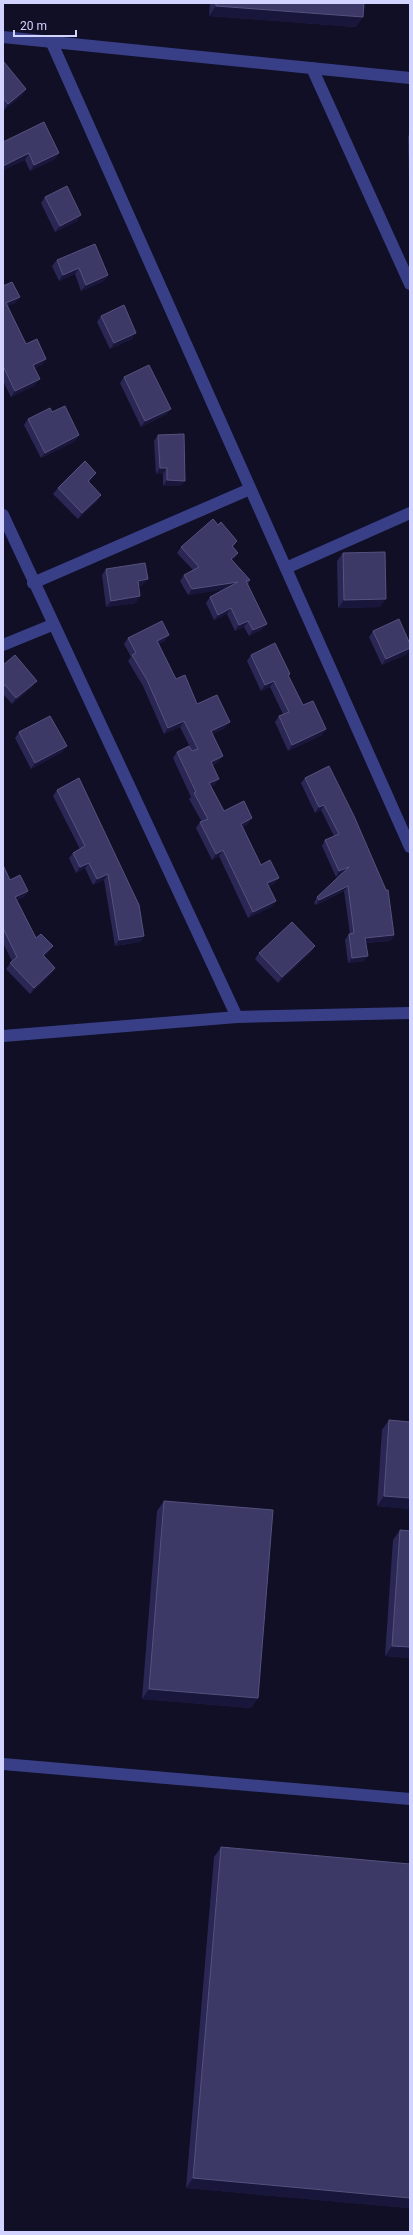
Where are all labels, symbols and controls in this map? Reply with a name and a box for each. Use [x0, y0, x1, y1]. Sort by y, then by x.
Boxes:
scale bar [14, 12, 76, 38]
text: 20 m [20, 19, 47, 33]

